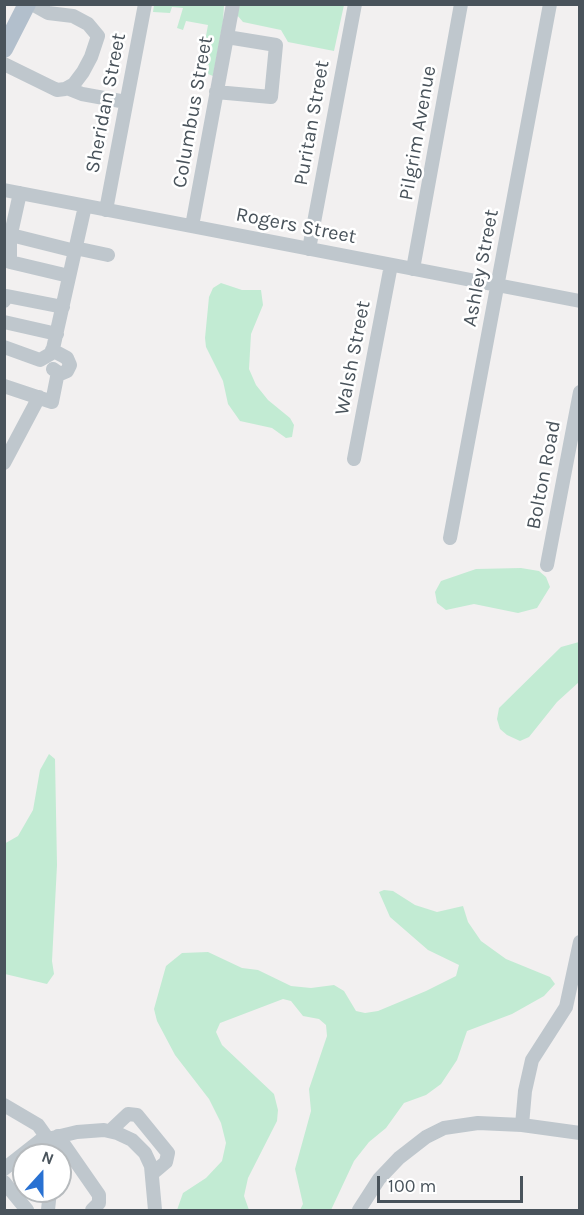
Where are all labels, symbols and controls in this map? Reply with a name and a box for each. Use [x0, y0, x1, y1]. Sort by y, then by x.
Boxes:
street label: Sheridan Street [81, 31, 131, 175]
street label: Columbus Street [168, 34, 218, 190]
street label: Puritan Street [289, 59, 335, 187]
street label: Pilgrim Avenue [394, 64, 442, 202]
street label: Rogers Street [234, 203, 358, 249]
street label: Ashley Street [458, 207, 504, 329]
street label: Walsh Street [330, 299, 376, 417]
street label: Bolton Road [522, 419, 566, 531]
north arrow [12, 1143, 72, 1203]
text: N [39, 1147, 57, 1169]
scale bar [380, 1164, 526, 1202]
text: 100 m [388, 1175, 436, 1197]

